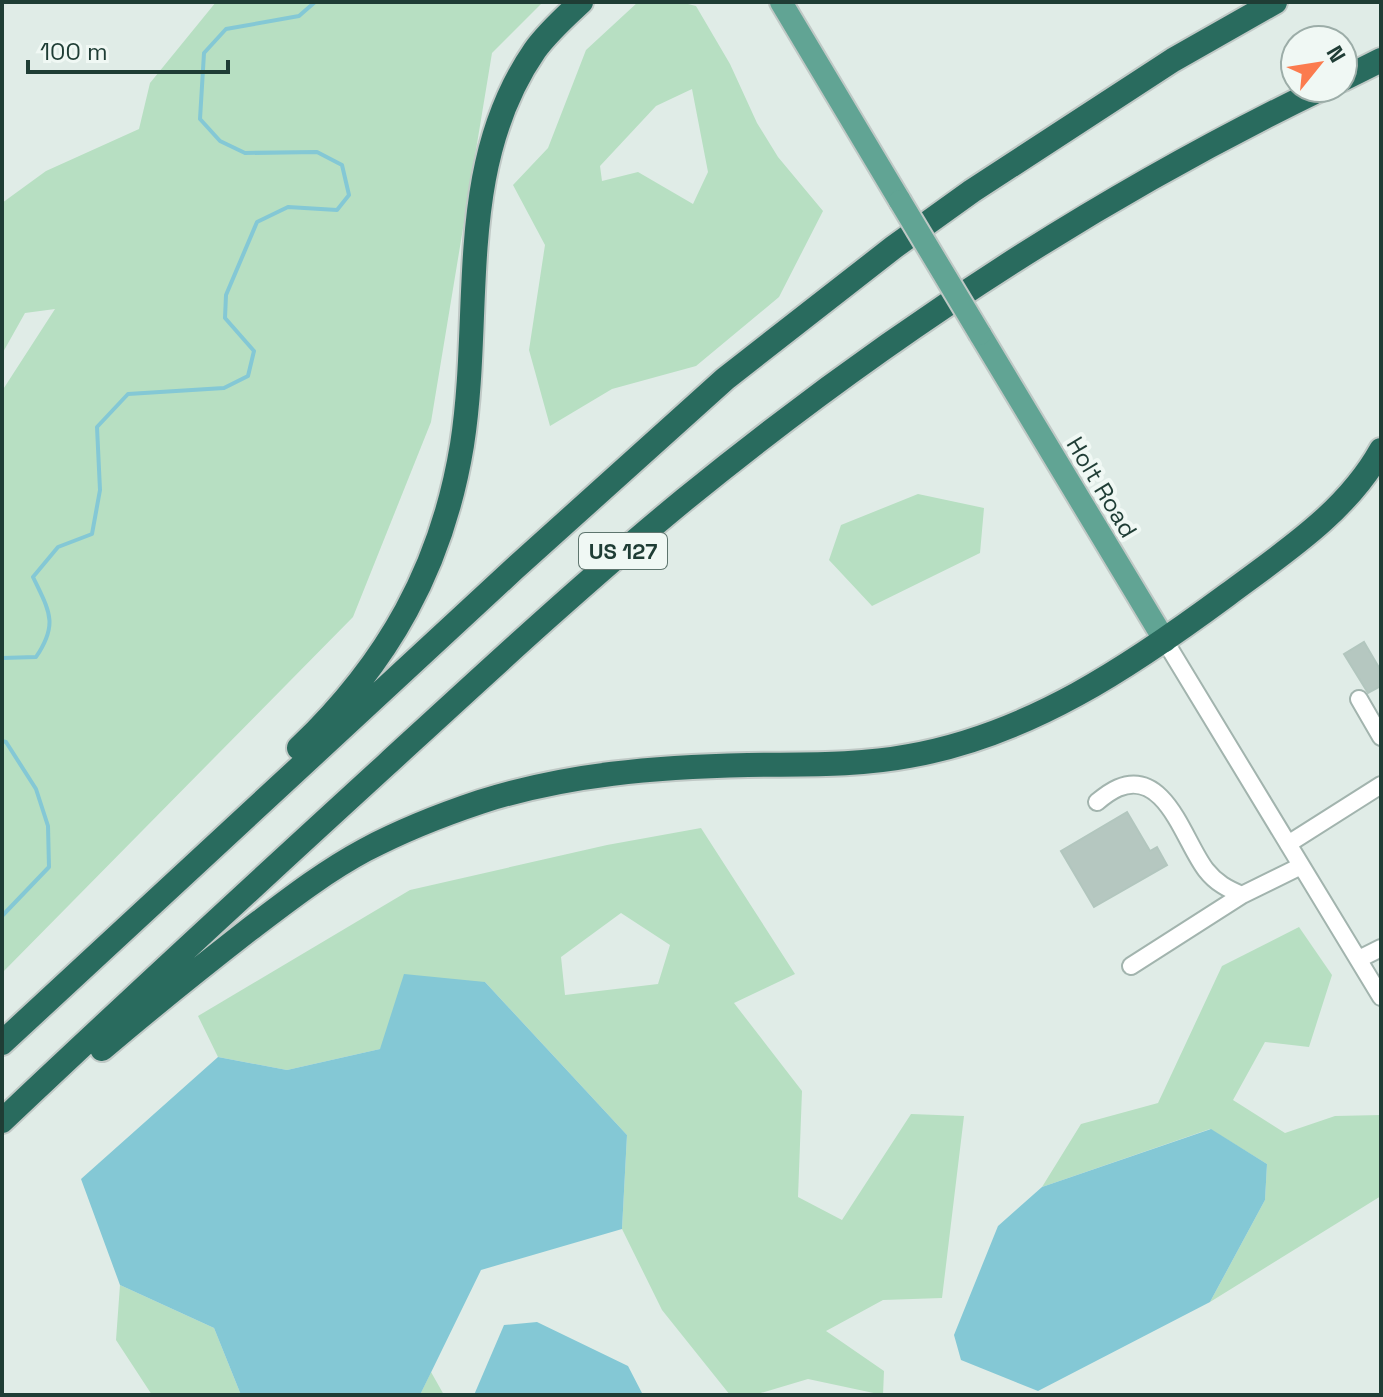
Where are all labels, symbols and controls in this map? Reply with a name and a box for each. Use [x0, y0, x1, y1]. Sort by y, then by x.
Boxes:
scale bar [28, 24, 228, 74]
north arrow [1279, 24, 1359, 104]
text: 100 m [40, 36, 108, 67]
text: N [1321, 41, 1352, 67]
street label: Holt Road [1060, 431, 1144, 543]
road number: US 127 [579, 533, 667, 569]

